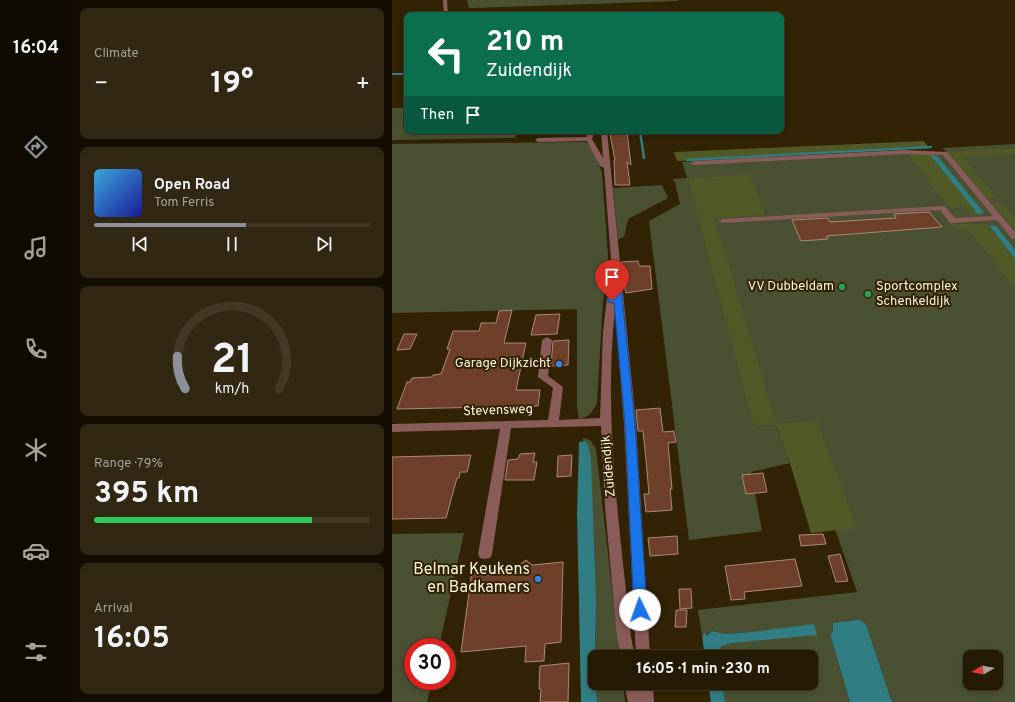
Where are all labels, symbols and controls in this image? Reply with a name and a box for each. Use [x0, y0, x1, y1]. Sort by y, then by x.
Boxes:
text: 210 m [486, 25, 564, 61]
icon: left [420, 28, 472, 80]
text: 16:04 [13, 37, 59, 60]
text: Climate [94, 46, 139, 62]
text: Zuidendijk [486, 60, 572, 83]
text: 19° [211, 66, 253, 103]
text: − [94, 71, 108, 98]
text: + [356, 71, 370, 98]
icon: arrive [462, 104, 484, 126]
text: Then [420, 106, 454, 125]
icon: directions [22, 133, 50, 161]
text: Open Road [154, 176, 230, 195]
text: Tom Ferris [154, 195, 214, 211]
icon: previous [129, 233, 151, 255]
icon: pause [221, 233, 243, 255]
icon: next [313, 233, 335, 255]
icon: music [22, 234, 50, 262]
pin [595, 260, 629, 301]
icon: arrive [601, 266, 623, 288]
place label: VV Dubbeldam [748, 279, 834, 295]
place label: Sportcomplex Schenkeldijk [876, 279, 958, 310]
marker: VV Dubbeldam [837, 282, 847, 292]
marker: Sportcomplex Schenkeldijk [863, 289, 873, 299]
icon: phone [22, 335, 50, 363]
text: 21 [211, 335, 253, 388]
place label: Garage Dijkzicht [455, 356, 551, 372]
marker: Garage Dijkzicht [554, 359, 564, 369]
text: km/h [215, 380, 249, 398]
street label: Stevensweg [463, 402, 533, 420]
street label: Zuidendijk [598, 434, 620, 498]
icon: climate [22, 436, 50, 464]
text: Range · 79% [94, 456, 163, 472]
text: 395 km [94, 476, 199, 513]
icon: car [22, 537, 50, 565]
place label: Belmar Keukens en Badkamers [413, 560, 530, 598]
marker: Belmar Keukens en Badkamers [533, 574, 543, 584]
position arrow [619, 589, 661, 631]
text: Arrival [94, 601, 133, 617]
text: 16:05 [94, 621, 170, 658]
icon: filters [22, 638, 50, 666]
speed limit sign: 30 [404, 638, 456, 690]
north arrow [963, 650, 1003, 690]
map controls [963, 650, 1003, 690]
text: 16:05 · 1 min · 230 m [636, 660, 770, 679]

